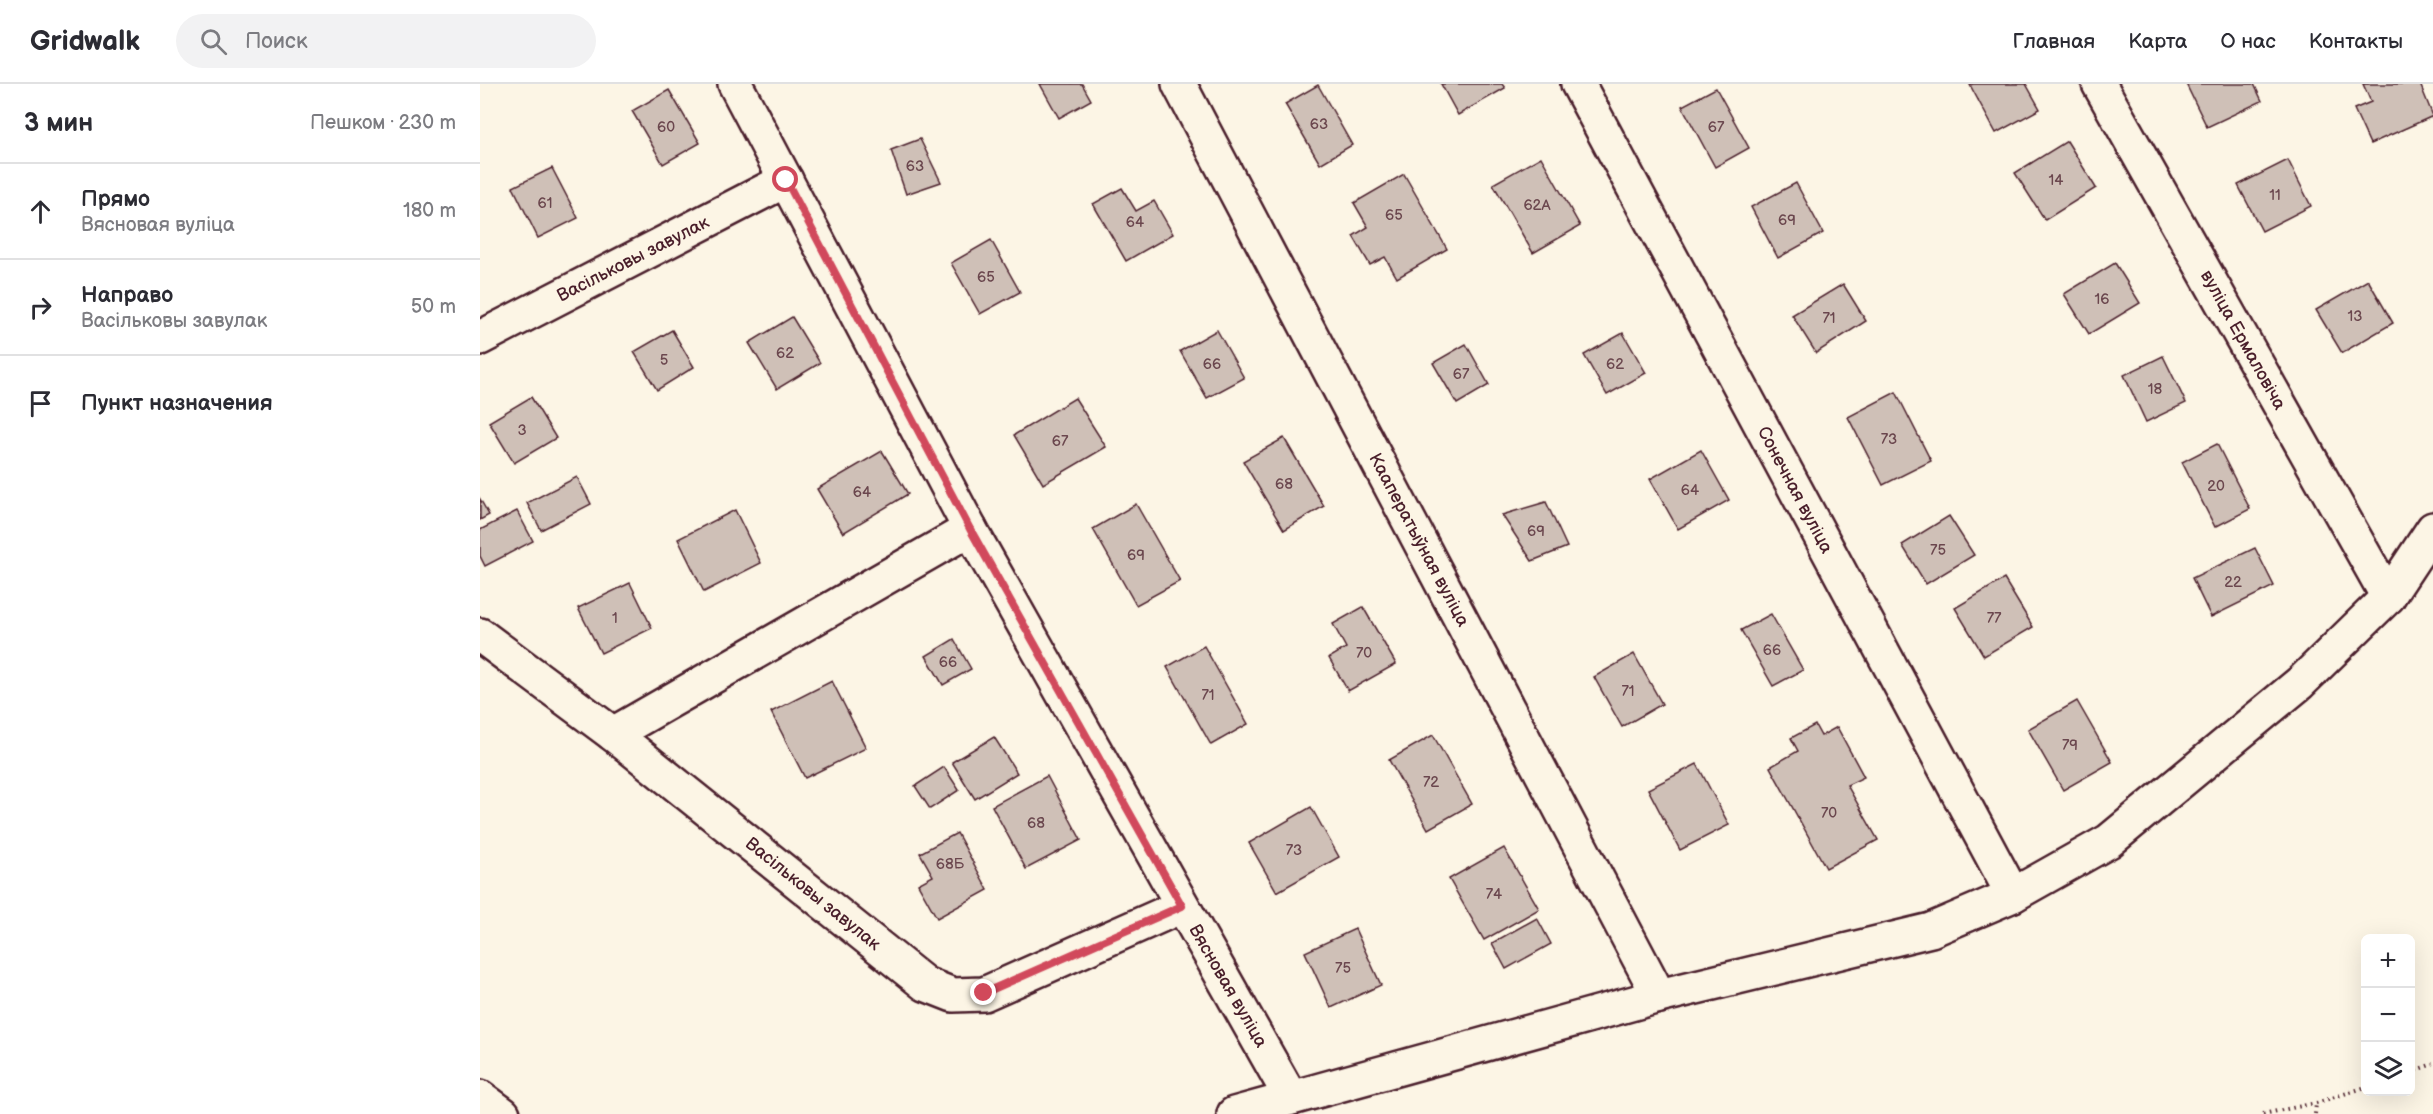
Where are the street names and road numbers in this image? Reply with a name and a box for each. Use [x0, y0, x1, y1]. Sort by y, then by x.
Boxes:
street label: Васільковы завулак [553, 211, 713, 306]
street label: вуліца Ермаловіча [2196, 267, 2290, 414]
street label: Сонечная вуліца [1753, 423, 1837, 557]
street label: Кааператыўная вуліца [1364, 450, 1474, 630]
street label: Васільковы завулак [741, 833, 885, 955]
street label: Вясновая вуліца [1184, 921, 1272, 1051]

